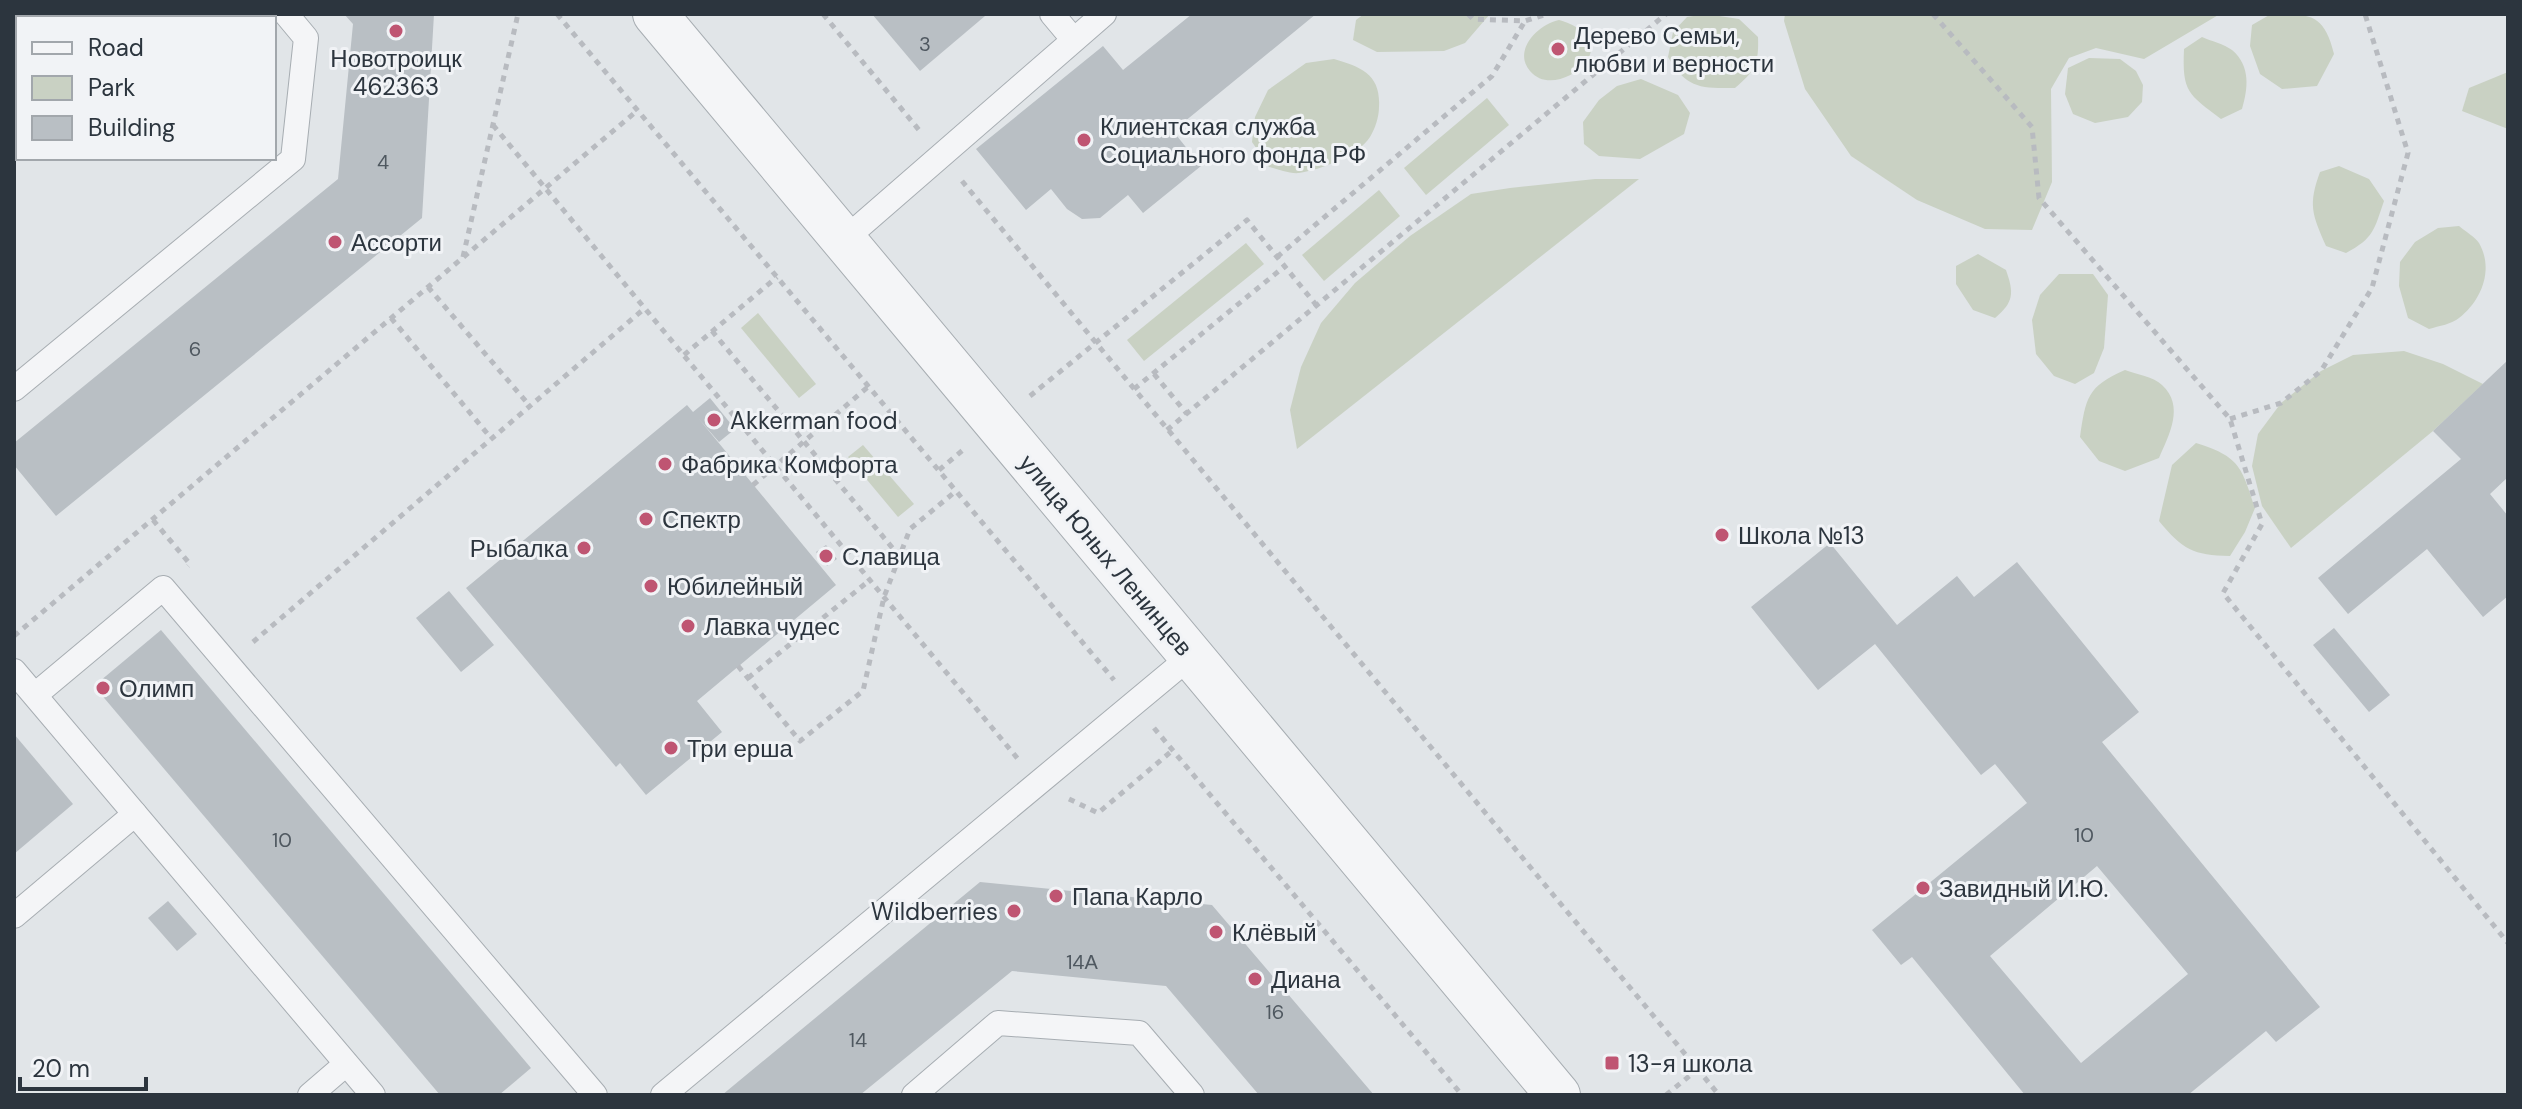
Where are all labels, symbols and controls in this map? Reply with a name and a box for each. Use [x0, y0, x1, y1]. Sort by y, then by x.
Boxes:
legend [16, 16, 276, 160]
place label: Дерево Семьи, любви и верности [1574, 20, 1774, 79]
marker: Новотроицк 462363 [387, 22, 405, 40]
house number: 3 [919, 31, 931, 57]
text: Road [88, 32, 144, 63]
marker: Дерево Семьи, любви и верности [1549, 40, 1567, 58]
place label: Новотроицк 462363 [330, 43, 462, 102]
text: Park [88, 72, 135, 103]
place label: Клиентская служба Социального фонда РФ [1100, 111, 1366, 170]
text: Building [88, 112, 175, 143]
marker: Клиентская служба Социального фонда РФ [1075, 131, 1093, 149]
house number: 4 [377, 149, 389, 175]
place label: Ассорти [351, 227, 442, 258]
marker: Ассорти [326, 233, 344, 251]
house number: 6 [189, 336, 201, 362]
place label: Akkerman food [730, 405, 898, 436]
marker: Akkerman food [705, 411, 723, 429]
street label: улица Юных Ленинцев [1012, 448, 1200, 662]
place label: Фабрика Комфорта [681, 449, 898, 480]
marker: Фабрика Комфорта [656, 455, 674, 473]
place label: Спектр [662, 504, 741, 535]
marker: Спектр [637, 510, 655, 528]
place label: Школа №13 [1738, 520, 1865, 551]
marker: Школа №13 [1713, 526, 1731, 544]
place label: Рыбалка [470, 533, 569, 564]
marker: Рыбалка [575, 539, 593, 557]
place label: Славица [842, 541, 941, 572]
marker: Славица [817, 547, 835, 565]
place label: Юбилейный [667, 571, 803, 602]
marker: Юбилейный [642, 577, 660, 595]
place label: Лавка чудес [704, 611, 840, 642]
marker: Лавка чудес [679, 617, 697, 635]
place label: Олимп [119, 673, 194, 704]
marker: Олимп [94, 679, 112, 697]
place label: Три ерша [687, 733, 793, 764]
marker: Три ерша [662, 739, 680, 757]
house number: 10 [2074, 822, 2094, 848]
house number: 10 [272, 827, 292, 853]
place label: Завидный И.Ю. [1939, 873, 2108, 904]
marker: Завидный И.Ю. [1914, 879, 1932, 897]
place label: Папа Карло [1072, 881, 1203, 912]
marker: Папа Карло [1047, 887, 1065, 905]
place label: Wildberries [871, 896, 998, 927]
marker: Wildberries [1005, 902, 1023, 920]
place label: Клёвый [1232, 917, 1317, 948]
marker: Клёвый [1207, 923, 1225, 941]
house number: 14А [1066, 949, 1099, 975]
place label: Диана [1271, 964, 1341, 995]
marker: Диана [1246, 970, 1264, 988]
house number: 16 [1266, 999, 1284, 1025]
house number: 14 [849, 1027, 867, 1053]
scale bar [20, 1041, 146, 1091]
place label: 13-я школа [1628, 1048, 1753, 1079]
text: 20 m [32, 1053, 90, 1084]
marker: 13-я школа [1603, 1054, 1621, 1072]

